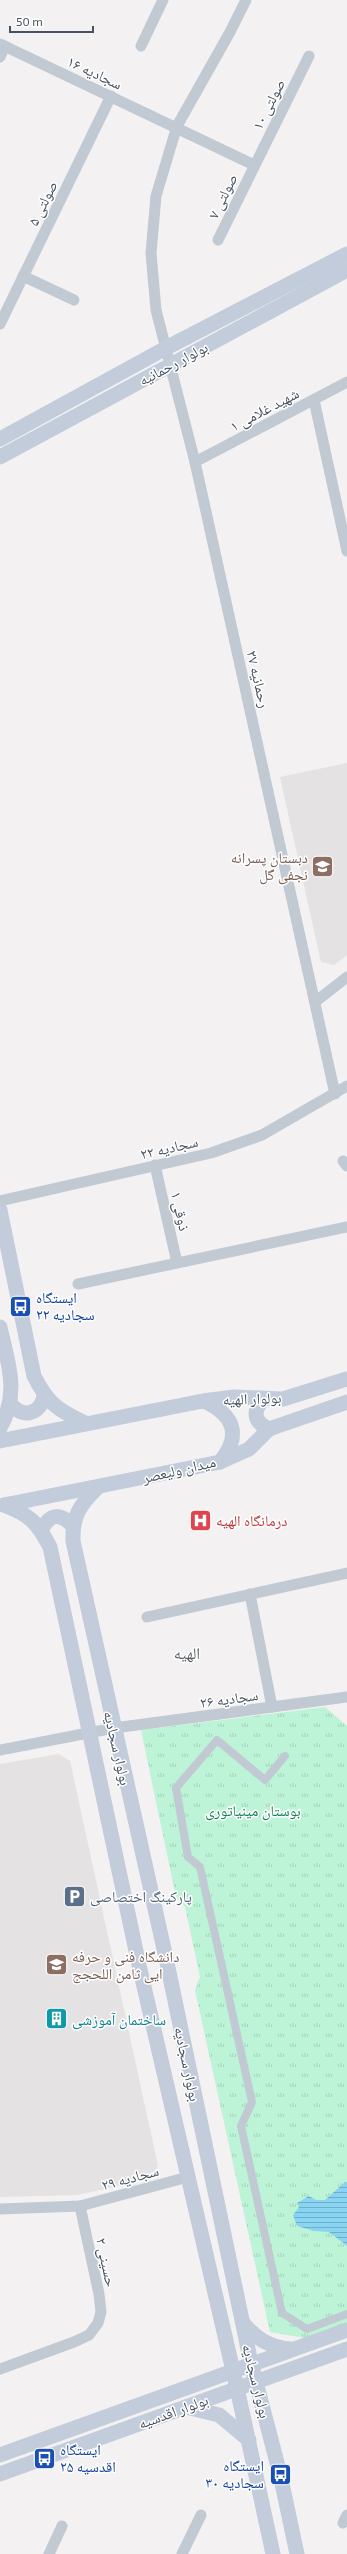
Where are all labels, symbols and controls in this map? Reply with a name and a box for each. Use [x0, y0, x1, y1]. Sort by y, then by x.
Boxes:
scale bar [10, 8, 93, 34]
text: 50 m [16, 14, 43, 28]
street label: سجادیه ۱۶ [65, 51, 125, 93]
street label: صولتی ۱۰ [248, 76, 290, 133]
street label: صولتی ۷ [203, 171, 242, 222]
street label: صولتی ۵ [23, 178, 62, 229]
street label: بولوار رحمانیه [135, 337, 211, 390]
street label: شهید غلامی ۱ [226, 383, 303, 436]
street label: رحمانیه ۲۷ [243, 648, 274, 710]
place label: دبستان پسرانه نجفی گل [231, 848, 308, 885]
school or university icon: دبستان پسرانه نجفی گل [310, 853, 336, 879]
street label: سجادیه ۲۲ [138, 1132, 200, 1163]
street label: ذوقی ۱ [166, 1190, 194, 1233]
place label: ایستگاه سجادیه ۲۲ [36, 1288, 95, 1323]
bus stop icon: ایستگاه سجادیه ۲۲ [7, 1293, 33, 1319]
street label: بولوار الهیه [222, 1388, 282, 1409]
street label: میدان ولیعصر [140, 1452, 218, 1488]
hospital icon: درمانگاه الهیه [188, 1507, 214, 1533]
place label: درمانگاه الهیه [216, 1511, 288, 1530]
district label: الهیه [174, 1643, 200, 1663]
street label: سجادیه ۲۶ [199, 1685, 259, 1711]
street label: بولوار سجادیه [100, 1709, 135, 1787]
park label: بوستان مینیاتوری [205, 1801, 301, 1821]
parking icon: پارکینگ اختصاصی [61, 1883, 87, 1909]
place label: پارکینگ اختصاصی [90, 1887, 192, 1907]
place label: دانشگاه فنی و حرفه ایی ثامن اللحجج [72, 1947, 179, 1984]
school or university icon: دانشگاه فنی و حرفه ایی ثامن اللحجج [44, 1952, 70, 1978]
building icon: ساختمان آموزشی [43, 2006, 69, 2032]
place label: ساختمان آموزشی [72, 2010, 166, 2030]
street label: بولوار سجادیه [170, 2025, 205, 2103]
street label: سجادیه ۲۹ [99, 2161, 161, 2194]
street label: حسینی ۲ [91, 2236, 121, 2289]
street label: بولوار سجادیه [238, 2342, 275, 2420]
street label: بولوار اقدسیه [136, 2390, 211, 2433]
place label: ایستگاه اقدسیه ۲۵ [60, 2440, 116, 2475]
bus stop icon: ایستگاه اقدسیه ۲۵ [32, 2445, 58, 2471]
place label: ایستگاه سجادیه ۳۰ [205, 2456, 264, 2491]
bus stop icon: ایستگاه سجادیه ۳۰ [267, 2461, 293, 2487]

